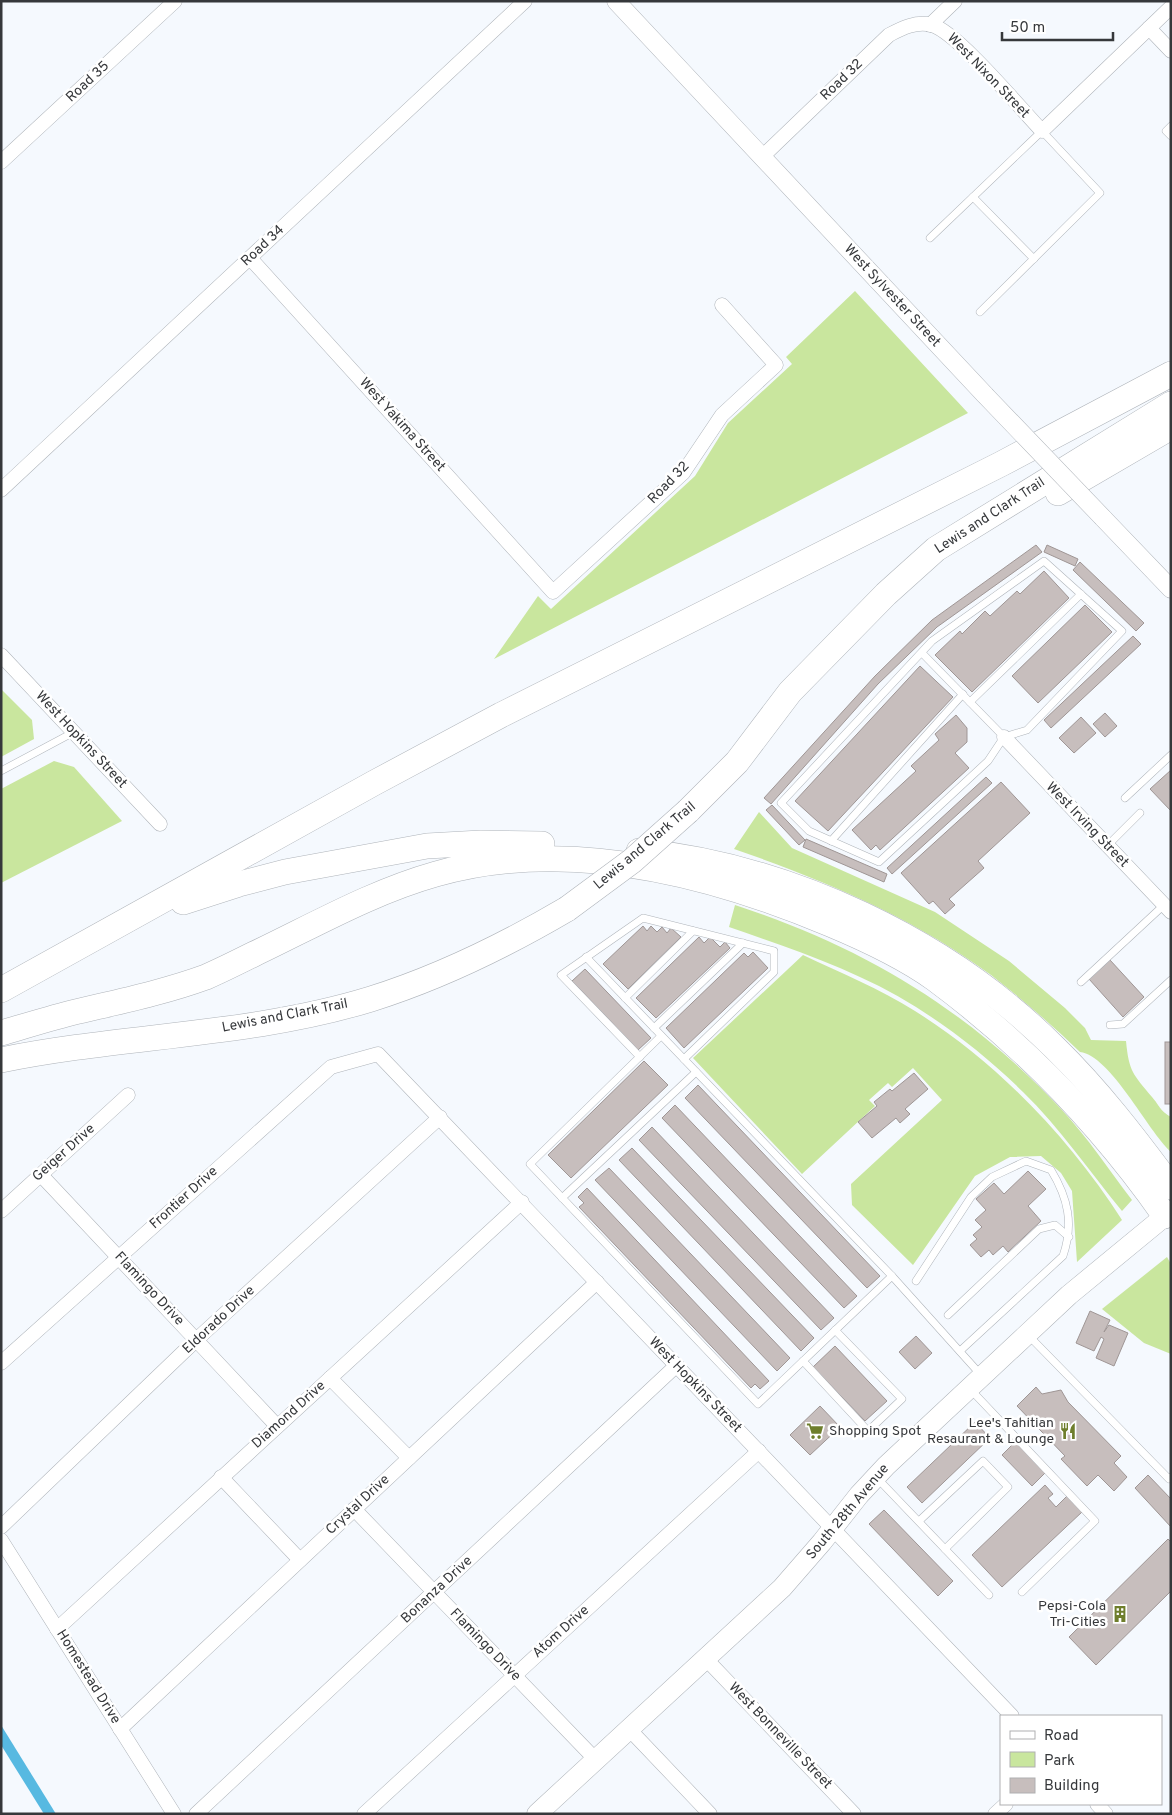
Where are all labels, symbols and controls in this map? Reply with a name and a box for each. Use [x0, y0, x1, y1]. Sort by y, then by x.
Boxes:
scale bar [1002, 10, 1113, 42]
text: 50 m [1010, 19, 1045, 38]
street label: West Nixon Street [943, 30, 1033, 122]
street label: Road 32 [817, 56, 867, 104]
street label: Road 35 [63, 58, 113, 106]
street label: Road 34 [238, 222, 288, 270]
street label: West Sylvester Street [840, 241, 944, 351]
street label: West Yakima Street [355, 374, 449, 476]
street label: Road 32 [645, 458, 693, 508]
street label: Lewis and Clark Trail [932, 474, 1048, 558]
street label: West Hopkins Street [32, 688, 130, 792]
street label: West Irving Street [1042, 779, 1132, 871]
street label: Lewis and Clark Trail [591, 798, 699, 894]
street label: Lewis and Clark Trail [221, 995, 349, 1037]
street label: Geiger Drive [29, 1121, 99, 1185]
street label: Frontier Drive [147, 1163, 221, 1233]
street label: Flamingo Drive [111, 1249, 187, 1329]
street label: Eldorado Drive [179, 1282, 259, 1358]
street label: West Hopkins Street [645, 1334, 745, 1436]
street label: Diamond Drive [249, 1378, 329, 1452]
place label: Lee's Tahitian Resaurant & Lounge [927, 1415, 1054, 1448]
supermarket icon: Shopping Spot [805, 1421, 825, 1441]
restaurant icon: Lee's Tahitian Resaurant & Lounge [1058, 1421, 1078, 1441]
place label: Shopping Spot [829, 1423, 921, 1440]
street label: South 28th Avenue [803, 1461, 893, 1563]
street label: Crystal Drive [323, 1471, 393, 1539]
street label: Bonanza Drive [398, 1553, 476, 1627]
place label: Pepsi-Cola Tri-Cities [1038, 1598, 1106, 1631]
street label: Atom Drive [529, 1602, 593, 1662]
building icon: Pepsi-Cola Tri-Cities [1110, 1604, 1130, 1624]
street label: Flamingo Drive [446, 1605, 524, 1685]
street label: Homestead Drive [52, 1627, 124, 1727]
street label: West Bonneville Street [725, 1679, 835, 1793]
legend [1000, 1715, 1162, 1805]
text: Road [1044, 1727, 1079, 1746]
text: Park [1044, 1752, 1075, 1771]
text: Building [1044, 1777, 1099, 1796]

